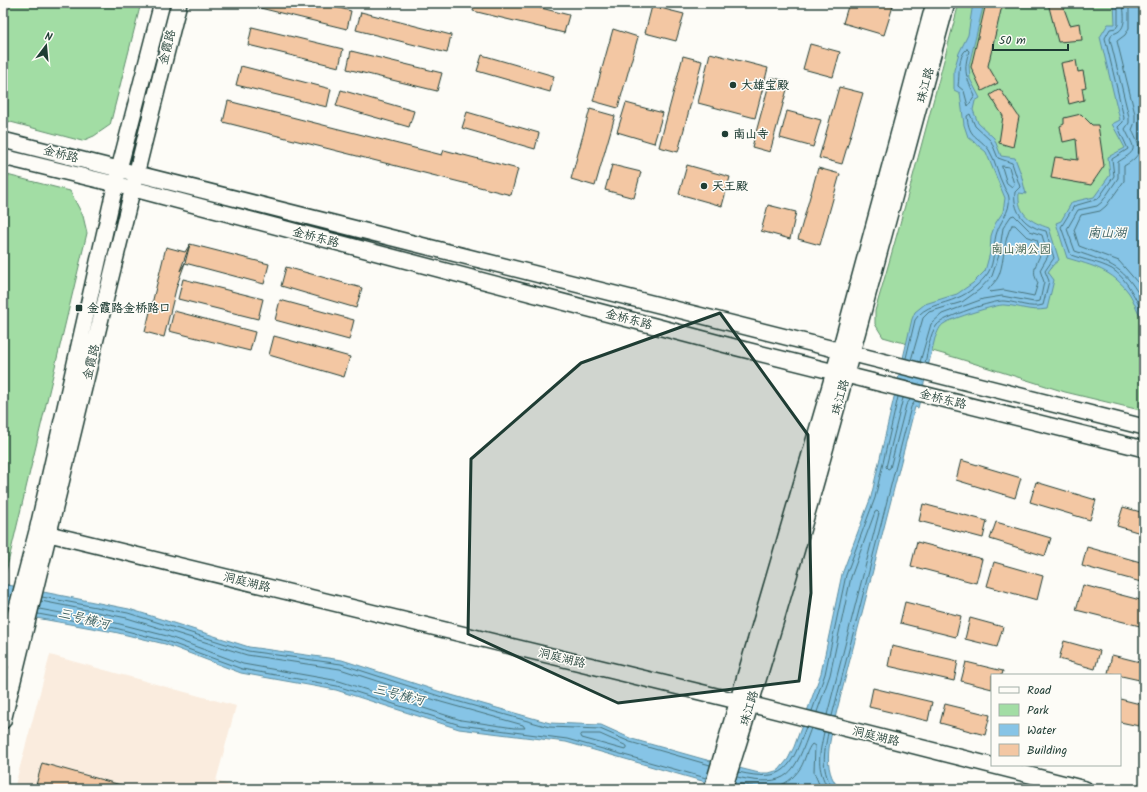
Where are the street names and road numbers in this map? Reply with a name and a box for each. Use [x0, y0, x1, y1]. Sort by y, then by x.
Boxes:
street label: 金霞路 [154, 27, 181, 67]
street label: 珠江路 [912, 65, 939, 105]
street label: 金桥路 [41, 141, 81, 168]
street label: 金桥东路 [290, 222, 342, 253]
street label: 金桥东路 [603, 304, 655, 335]
street label: 金霞路 [78, 342, 105, 382]
street label: 珠江路 [826, 377, 855, 417]
street label: 金桥东路 [917, 384, 968, 415]
street label: 洞庭湖路 [221, 567, 272, 598]
street label: 洞庭湖路 [536, 643, 587, 674]
street label: 珠江路 [735, 688, 764, 728]
street label: 洞庭湖路 [850, 721, 901, 752]

